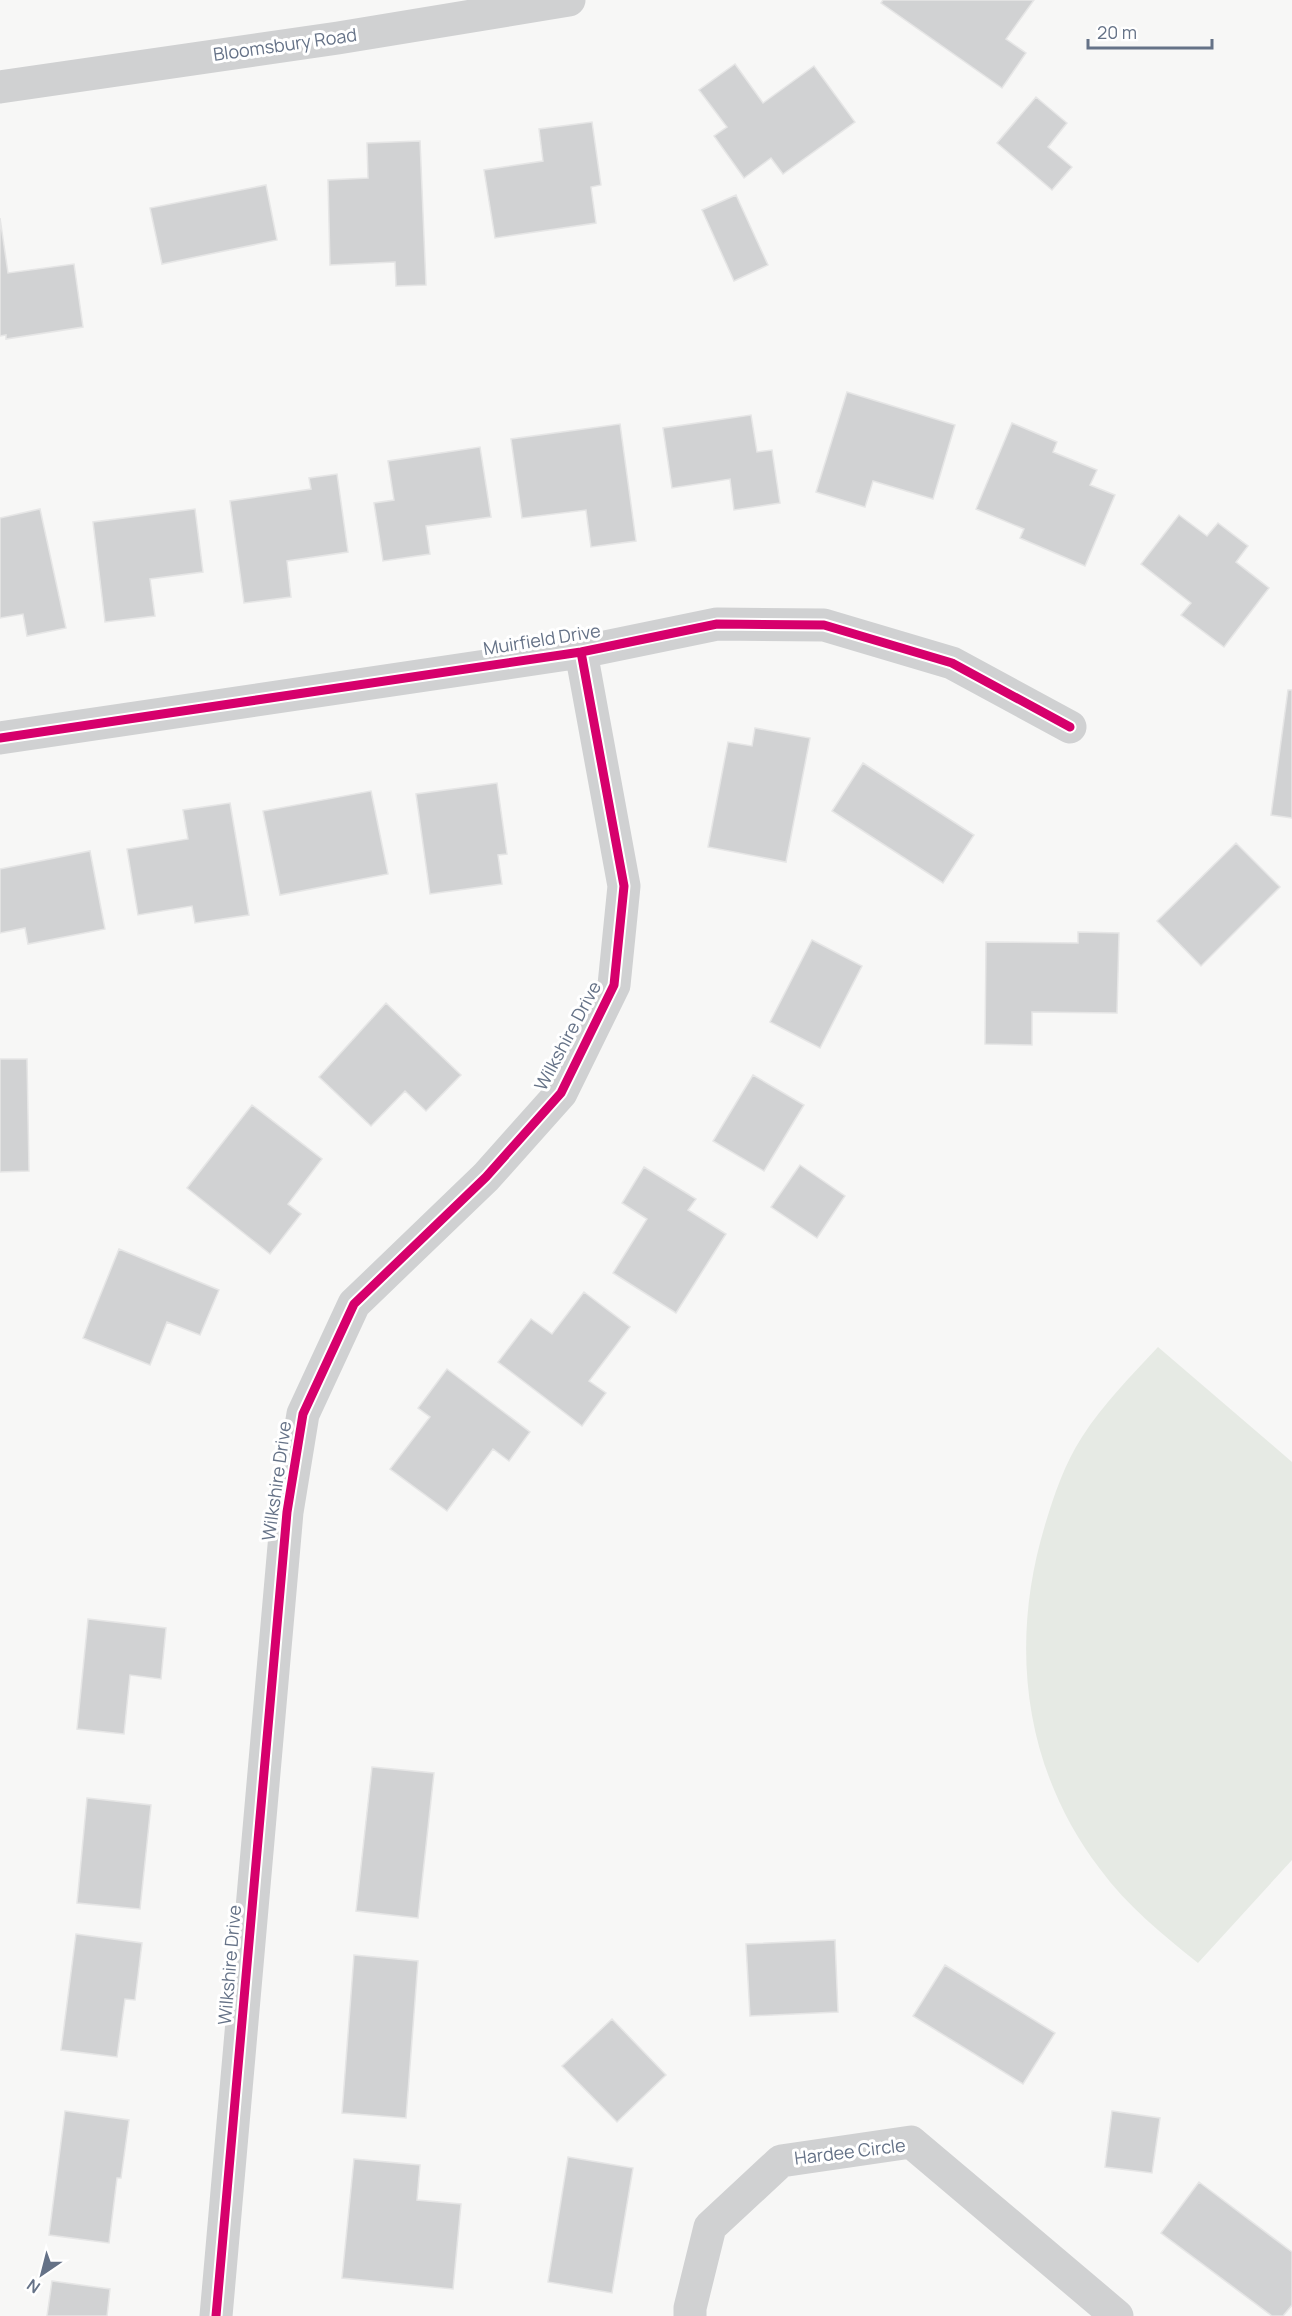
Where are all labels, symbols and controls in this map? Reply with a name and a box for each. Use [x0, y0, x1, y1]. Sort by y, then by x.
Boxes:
scale bar [1088, 12, 1212, 50]
text: 20 m [1097, 20, 1137, 44]
street label: Bloomsbury Road [212, 22, 358, 66]
street label: Muirfield Drive [481, 618, 602, 660]
street label: Wilkshire Drive [528, 977, 606, 1094]
street label: Wilkshire Drive [256, 1420, 296, 1542]
street label: Wilkshire Drive [212, 1904, 246, 2026]
street label: Hardee Circle [793, 2132, 907, 2170]
north arrow [12, 2244, 72, 2304]
text: N [22, 2274, 44, 2299]

